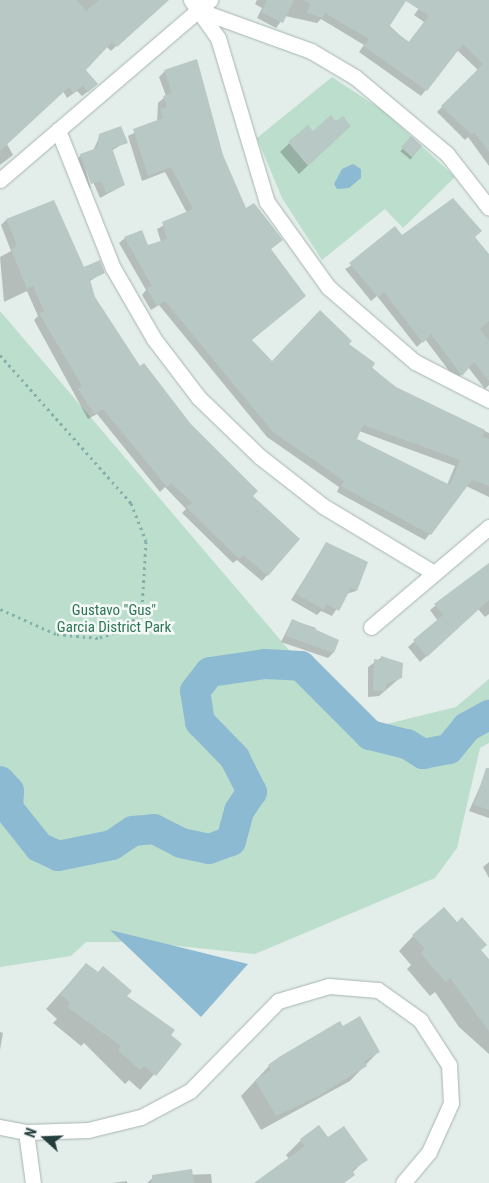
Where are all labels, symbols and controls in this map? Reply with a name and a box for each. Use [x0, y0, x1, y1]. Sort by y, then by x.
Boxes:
park label: Gustavo "Gus" Garcia District Park [57, 601, 171, 636]
north arrow [20, 1113, 70, 1163]
text: N [22, 1126, 40, 1140]

